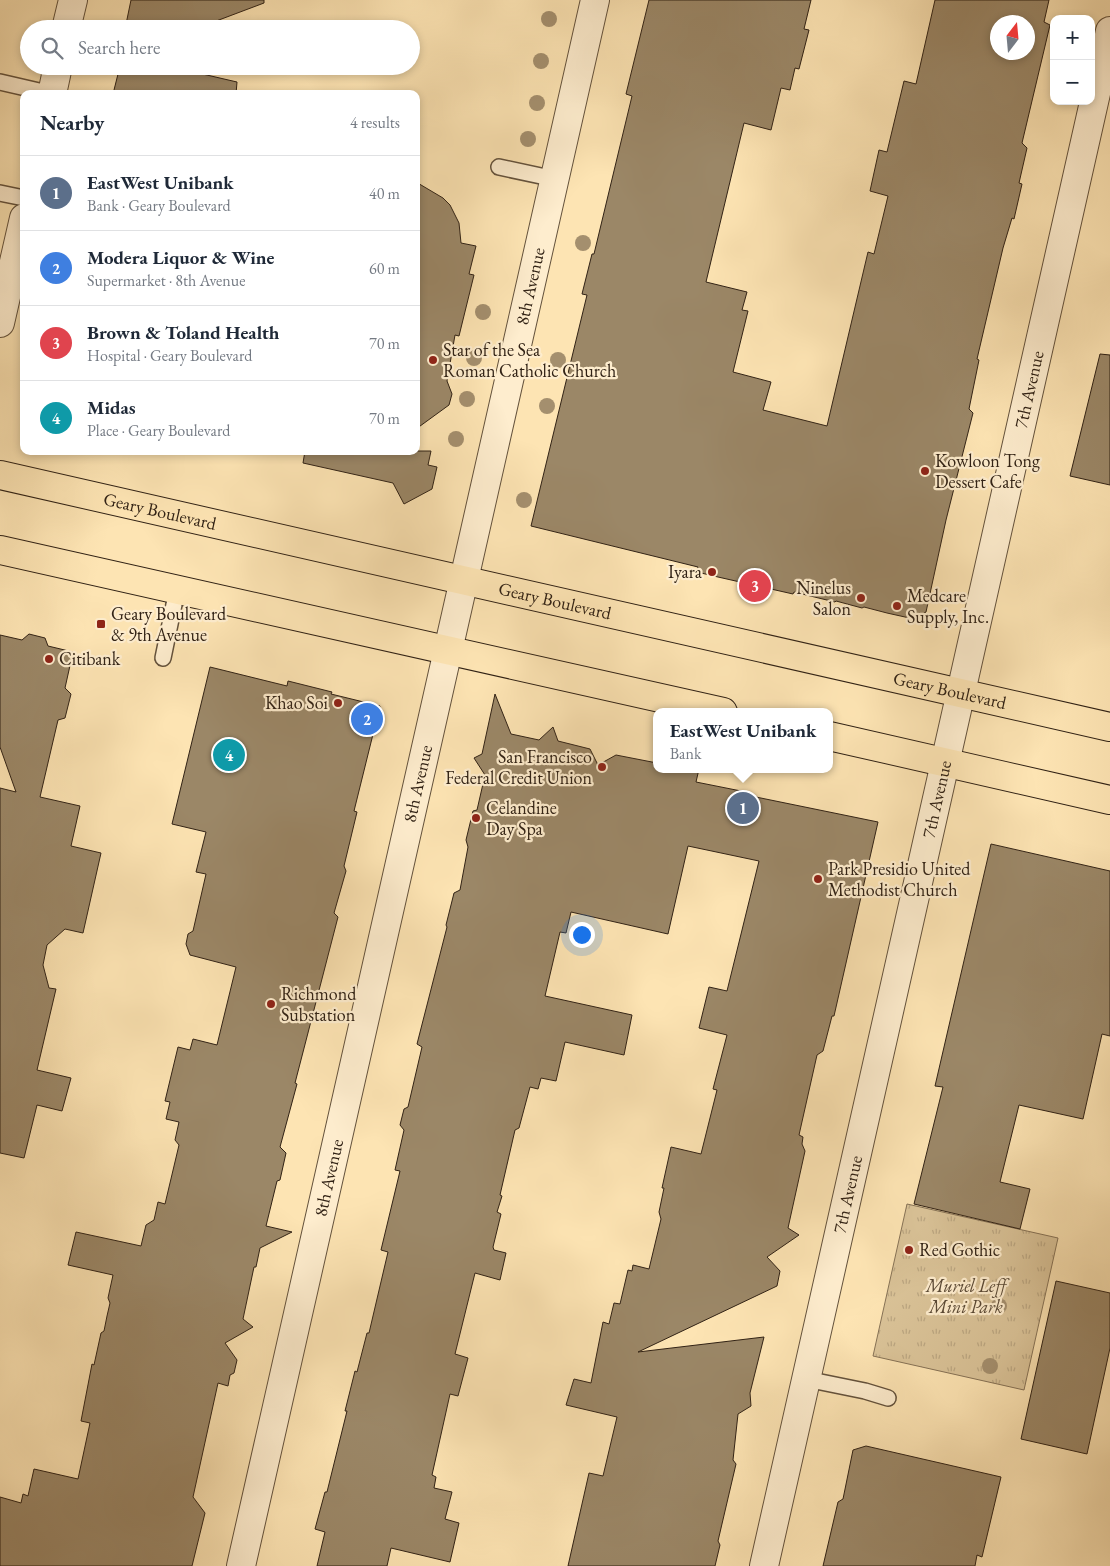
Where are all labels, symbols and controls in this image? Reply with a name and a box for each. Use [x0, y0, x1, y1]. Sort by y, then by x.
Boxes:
north arrow [990, 15, 1035, 60]
map controls [1050, 15, 1095, 105]
button: + [1050, 15, 1095, 60]
search box [20, 20, 420, 75]
icon: search [38, 34, 66, 62]
text: Search here [78, 35, 160, 60]
button: − [1050, 60, 1095, 105]
text: Nearby [40, 109, 104, 136]
text: 4 results [350, 112, 400, 133]
text: EastWest Unibank [87, 170, 234, 195]
text: 1 [52, 183, 60, 204]
text: 40 m [369, 183, 400, 204]
text: Bank · Geary Boulevard [87, 195, 231, 216]
text: Modera Liquor & Wine [87, 245, 275, 270]
street label: 8th Avenue [510, 245, 550, 327]
text: 2 [52, 258, 60, 279]
text: 60 m [369, 258, 400, 279]
text: Supermarket · 8th Avenue [87, 270, 245, 291]
text: Brown & Toland Health [87, 320, 279, 345]
text: 3 [52, 333, 60, 354]
text: 70 m [369, 333, 400, 354]
place label: Star of the Sea Roman Catholic Church [443, 338, 616, 382]
text: Hospital · Geary Boulevard [87, 345, 252, 366]
street label: 7th Avenue [1009, 348, 1049, 430]
marker: Star of the Sea Roman Catholic Church [427, 354, 439, 366]
text: Midas [87, 395, 136, 420]
text: 4 [52, 408, 60, 429]
text: 70 m [369, 408, 400, 429]
text: Place · Geary Boulevard [87, 420, 230, 441]
place label: Kowloon Tong Dessert Cafe [935, 449, 1040, 493]
marker: Kowloon Tong Dessert Cafe [919, 465, 931, 477]
street label: Geary Boulevard [101, 487, 220, 535]
place label: Iyara [668, 560, 703, 583]
marker: Iyara [706, 566, 718, 578]
pin: 3 [739, 567, 771, 605]
place label: Ninelus Salon [796, 576, 851, 620]
street label: Geary Boulevard [496, 577, 615, 625]
place label: Medcare Supply, Inc. [907, 584, 989, 628]
marker: Ninelus Salon [855, 592, 867, 604]
marker: Medcare Supply, Inc. [891, 600, 903, 612]
place label: Geary Boulevard & 9th Avenue [111, 602, 227, 646]
marker: Geary Boulevard & 9th Avenue [95, 618, 107, 630]
place label: Citibank [59, 647, 121, 670]
marker: Citibank [43, 653, 55, 665]
street label: Geary Boulevard [891, 666, 1010, 714]
place label: Khao Soi [265, 691, 329, 714]
marker: Khao Soi [332, 697, 344, 709]
pin: 2 [351, 700, 383, 738]
popup [653, 708, 833, 773]
text: EastWest Unibank [670, 718, 816, 743]
pin: 4 [213, 736, 245, 774]
street label: 8th Avenue [397, 743, 437, 825]
text: Bank [670, 743, 701, 764]
place label: San Francisco Federal Credit Union [445, 745, 592, 789]
street label: 7th Avenue [916, 758, 956, 840]
marker: San Francisco Federal Credit Union [596, 761, 608, 773]
pin: 1 [727, 789, 759, 827]
place label: Celandine Day Spa [486, 796, 557, 840]
marker: Celandine Day Spa [470, 812, 482, 824]
place label: Park Presidio United Methodist Church [828, 857, 971, 901]
marker: Park Presidio United Methodist Church [812, 873, 824, 885]
your location [569, 922, 595, 948]
place label: Richmond Substation [281, 982, 357, 1026]
marker: Richmond Substation [265, 998, 277, 1010]
street label: 8th Avenue [308, 1137, 348, 1219]
street label: 7th Avenue [827, 1153, 867, 1235]
place label: Red Gothic [919, 1238, 1000, 1261]
marker: Red Gothic [903, 1244, 915, 1256]
park label: Muriel Leff Mini Park [925, 1274, 1010, 1318]

